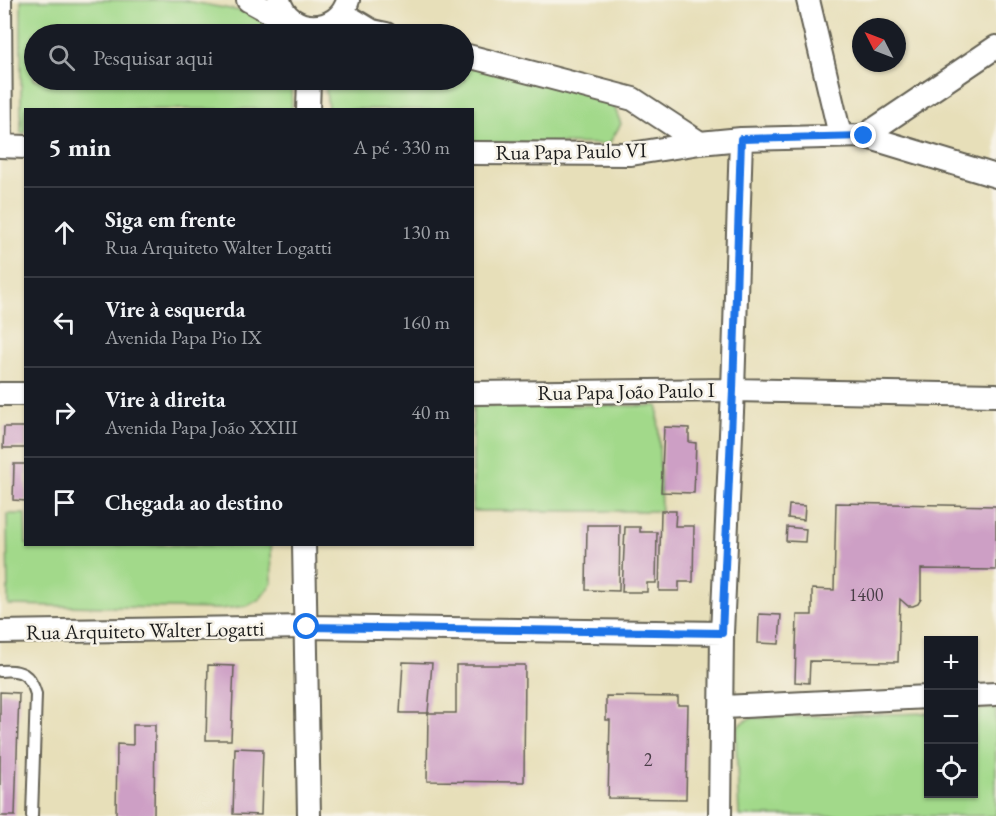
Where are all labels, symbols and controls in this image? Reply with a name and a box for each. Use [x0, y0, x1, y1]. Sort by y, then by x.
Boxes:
north arrow [852, 18, 906, 72]
search box [24, 24, 474, 90]
icon: search [45, 41, 78, 74]
text: Pesquisar aqui [93, 43, 213, 72]
route end [850, 122, 876, 148]
text: 5 min [48, 130, 111, 164]
text: A pé · 330 m [354, 134, 450, 160]
street label: Rua Papa Paulo VI [495, 136, 647, 166]
text: Siga em frente [105, 205, 236, 234]
icon: ahead [48, 216, 81, 249]
text: 130 m [402, 219, 450, 245]
text: Rua Arquiteto Walter Logatti [105, 234, 332, 260]
text: Vire à esquerda [105, 295, 245, 324]
icon: left [48, 306, 81, 339]
text: 160 m [402, 309, 450, 335]
text: Avenida Papa Pio IX [105, 324, 262, 350]
street label: Rua Papa João Paulo I [537, 376, 715, 406]
text: Vire à direita [105, 385, 226, 414]
icon: right [48, 396, 81, 429]
text: 40 m [411, 399, 450, 425]
text: Avenida Papa João XXIII [105, 414, 298, 440]
icon: arrive [48, 486, 81, 519]
text: Chegada ao destino [105, 488, 283, 517]
house number: 1400 [849, 583, 884, 606]
route start [293, 613, 319, 639]
street label: Rua Arquiteto Walter Logatti [26, 614, 264, 646]
map controls [924, 636, 978, 798]
button: + [924, 636, 978, 690]
button: − [924, 690, 978, 744]
button: locate [924, 744, 978, 798]
house number: 2 [644, 748, 653, 771]

